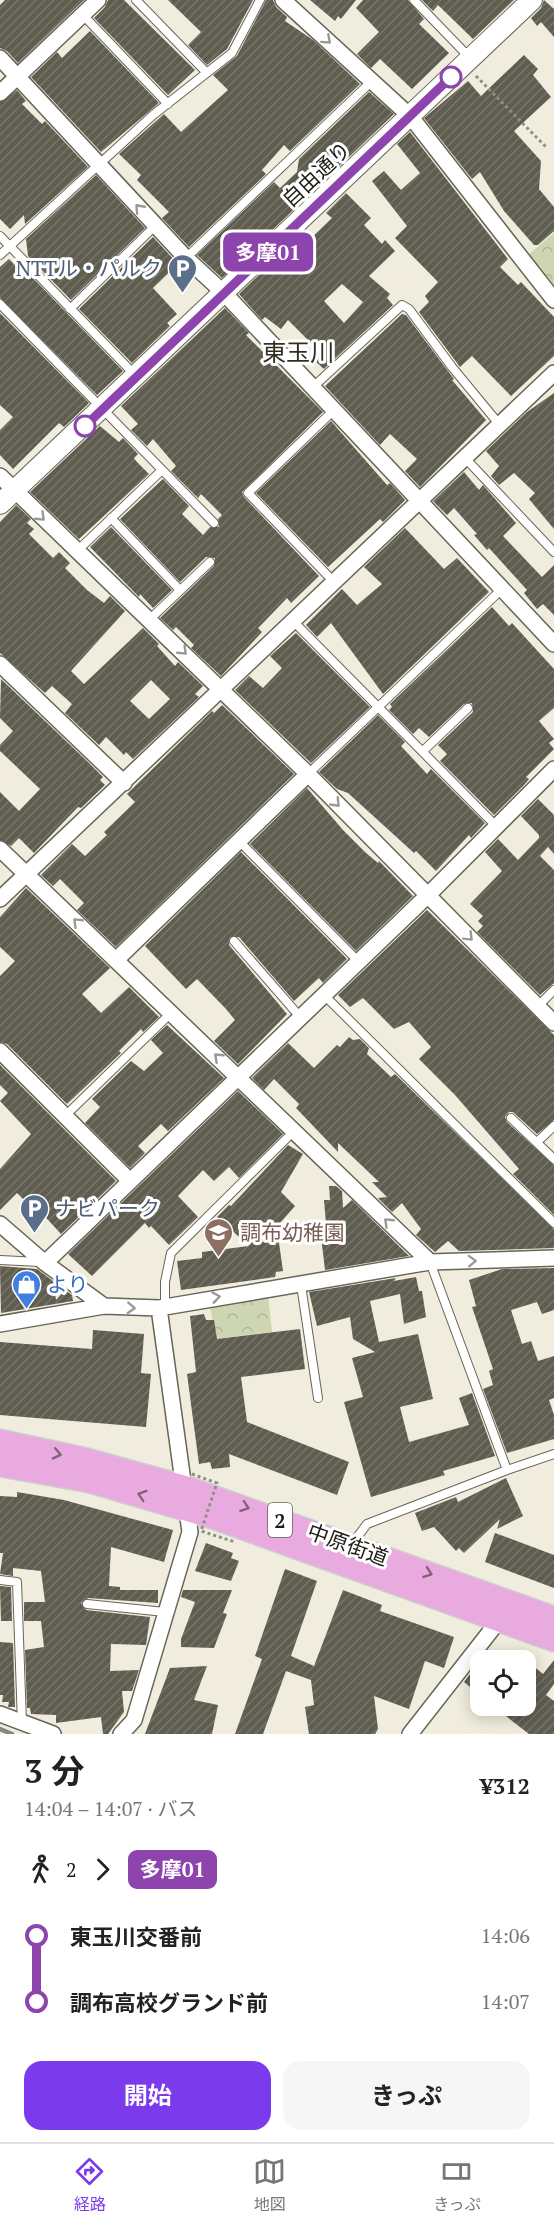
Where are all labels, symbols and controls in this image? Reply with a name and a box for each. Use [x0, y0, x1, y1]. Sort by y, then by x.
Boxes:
one-way arrow [319, 32, 330, 43]
unlabelled marker [440, 66, 462, 88]
street label: 自由通り [276, 135, 356, 213]
one-way arrow [135, 204, 146, 214]
line badge: 多摩01 [226, 232, 310, 272]
text: 多摩01 [235, 238, 301, 266]
parking icon: NTTル・パルク [167, 252, 199, 294]
place label: NTTル・パルク [16, 254, 162, 282]
district label: 東玉川 [262, 336, 334, 368]
unlabelled marker [74, 415, 96, 437]
one-way arrow [35, 510, 45, 521]
one-way arrow [176, 644, 186, 655]
one-way arrow [329, 796, 340, 807]
one-way arrow [73, 919, 84, 930]
one-way arrow [461, 930, 472, 941]
one-way arrow [214, 1053, 225, 1064]
parking icon: ナビパーク [18, 1192, 50, 1234]
place label: ナビパーク [55, 1194, 160, 1222]
school or university icon: 調布幼稚園 [203, 1216, 235, 1258]
place label: 調布幼稚園 [240, 1218, 345, 1246]
one-way arrow [385, 1218, 395, 1229]
one-way arrow [467, 1254, 476, 1267]
shop icon: より [10, 1268, 42, 1310]
place label: より [47, 1270, 89, 1298]
one-way arrow [212, 1292, 221, 1304]
one-way arrow [126, 1301, 135, 1314]
one-way arrow [52, 1446, 62, 1459]
one-way arrow [137, 1490, 148, 1502]
one-way arrow [239, 1500, 250, 1513]
road number: 2 [268, 1503, 292, 1537]
street label: 中原街道 [304, 1516, 392, 1572]
one-way arrow [422, 1566, 433, 1579]
map controls [470, 1650, 536, 1716]
button: locate [470, 1650, 536, 1716]
text: 3 分 [24, 1749, 85, 1792]
text: ¥312 [480, 1771, 530, 1800]
text: 14:04 – 14:07 · バス [24, 1795, 198, 1822]
icon: walk [24, 1853, 57, 1886]
icon: forward [86, 1853, 119, 1886]
text: 多摩01 [140, 1855, 205, 1883]
text: 2 [66, 1856, 77, 1883]
text: 東玉川交番前 [70, 1922, 202, 1951]
text: 14:06 [481, 1922, 530, 1949]
text: 調布高校グランド前 [70, 1988, 268, 2017]
text: 14:07 [481, 1988, 530, 2015]
button: 開始 [24, 2061, 271, 2130]
button: きっぷ [283, 2061, 530, 2130]
tab: 経路 [73, 2155, 106, 2215]
tab: 地図 [253, 2155, 286, 2215]
tab: きっぷ [433, 2155, 481, 2215]

